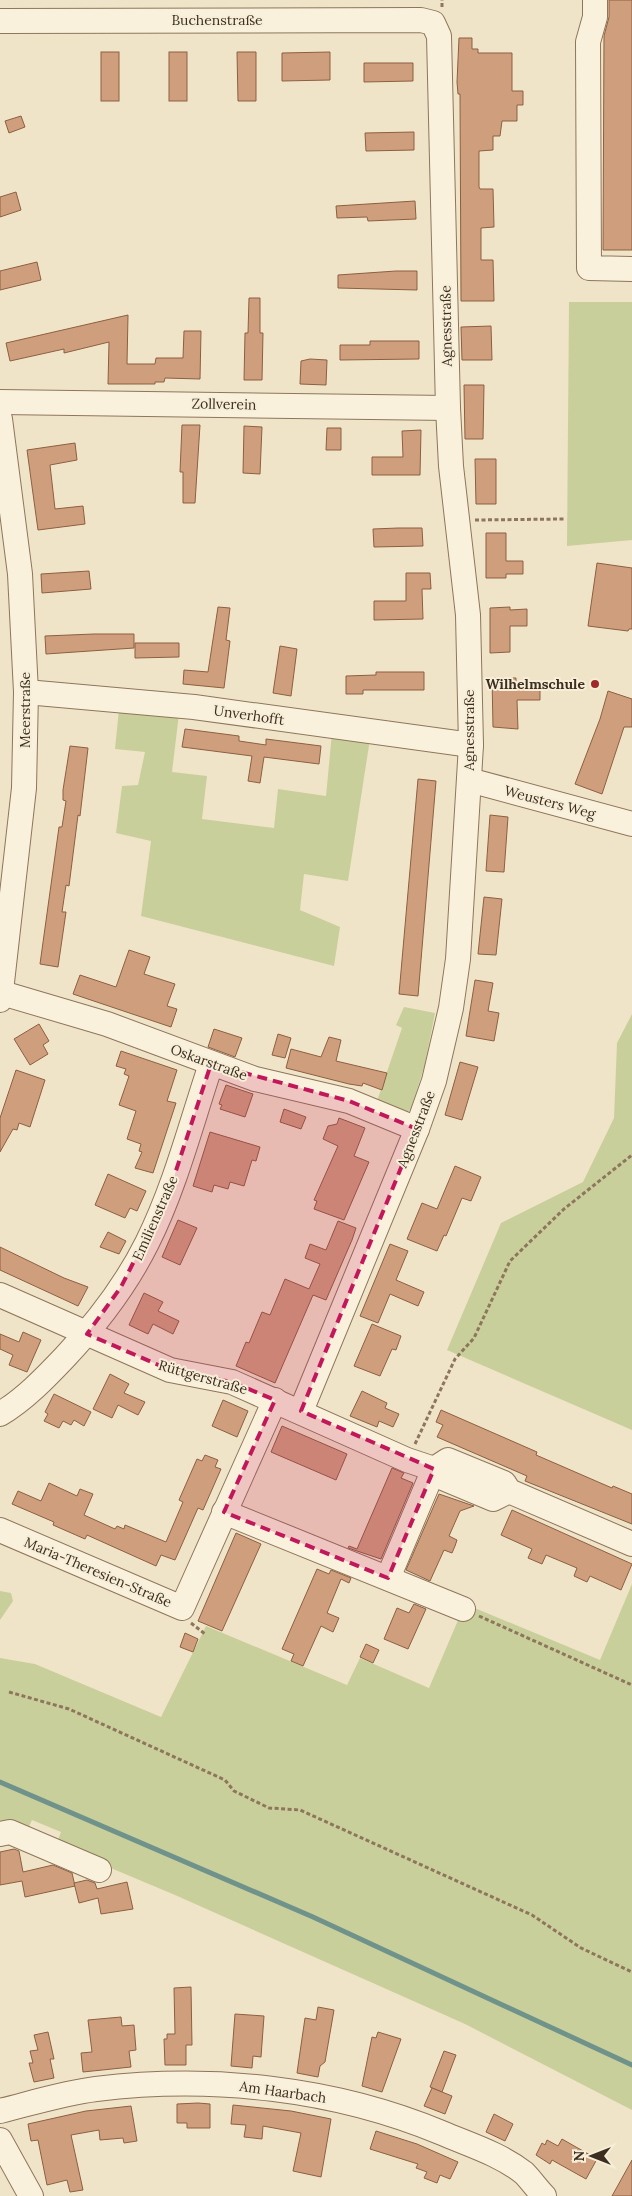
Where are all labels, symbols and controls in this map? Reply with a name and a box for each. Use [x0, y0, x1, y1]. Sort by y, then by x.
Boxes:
street label: Buchenstraße [171, 11, 263, 29]
street label: Agnesstraße [436, 285, 456, 368]
street label: Zollverein [191, 394, 257, 414]
street label: Meerstraße [16, 672, 34, 748]
place label: Wilhelmschule [485, 675, 585, 693]
marker: Wilhelmschule [589, 678, 601, 690]
street label: Agnesstraße [460, 689, 478, 772]
street label: Unverhofft [213, 701, 286, 729]
street label: Weusters Weg [502, 781, 598, 823]
street label: Oskarstraße [168, 1040, 250, 1084]
street label: Agnesstraße [393, 1087, 439, 1171]
street label: Emilienstraße [128, 1172, 182, 1263]
street label: Rüttgerstraße [156, 1356, 250, 1398]
street label: Maria-Theresien-Straße [22, 1533, 175, 1611]
street label: Am Haarbach [237, 2077, 328, 2107]
north arrow [567, 2131, 617, 2181]
text: N [570, 2150, 588, 2161]

